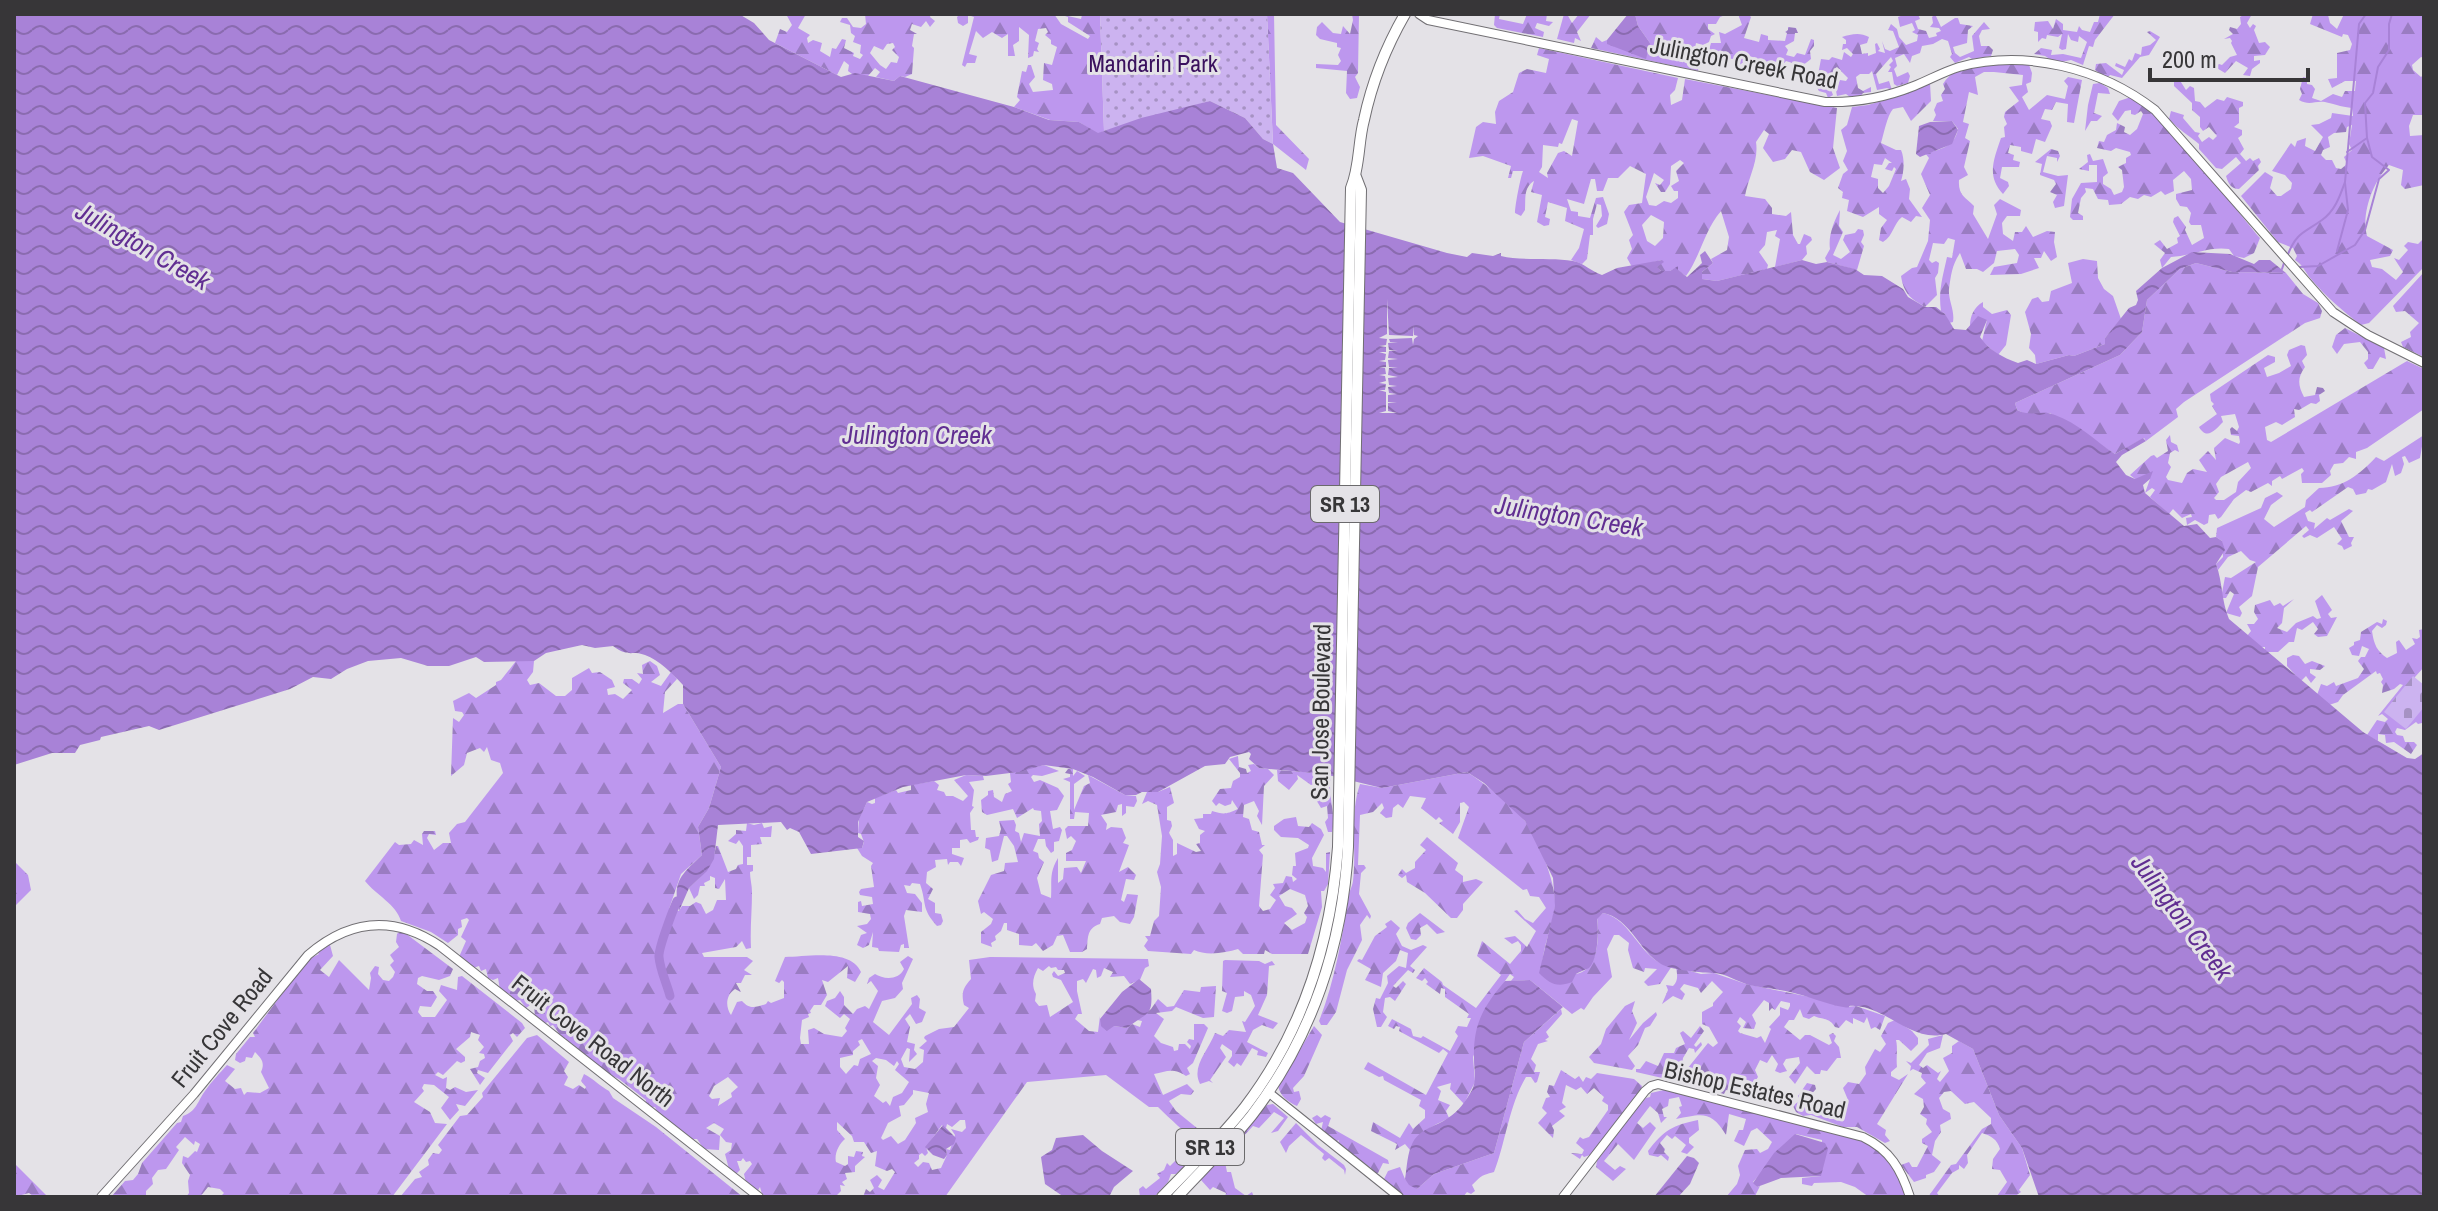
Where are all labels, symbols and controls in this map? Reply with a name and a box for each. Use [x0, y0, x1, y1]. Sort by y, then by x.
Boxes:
street label: Julington Creek Road [1648, 28, 1841, 96]
scale bar [2150, 32, 2308, 82]
text: 200 m [2162, 43, 2217, 75]
park label: Mandarin Park [1088, 47, 1218, 79]
water label: Julington Creek [69, 193, 218, 299]
water label: Julington Creek [841, 417, 993, 452]
road number: SR 13 [1311, 486, 1379, 522]
water label: Julington Creek [1492, 486, 1647, 545]
street label: San Jose Boulevard [1302, 624, 1338, 800]
water label: Julington Creek [2123, 846, 2242, 988]
street label: Fruit Cove Road [163, 961, 279, 1094]
street label: Fruit Cove Road North [506, 967, 681, 1114]
street label: Bishop Estates Road [1662, 1053, 1849, 1125]
road number: SR 13 [1176, 1129, 1244, 1165]

